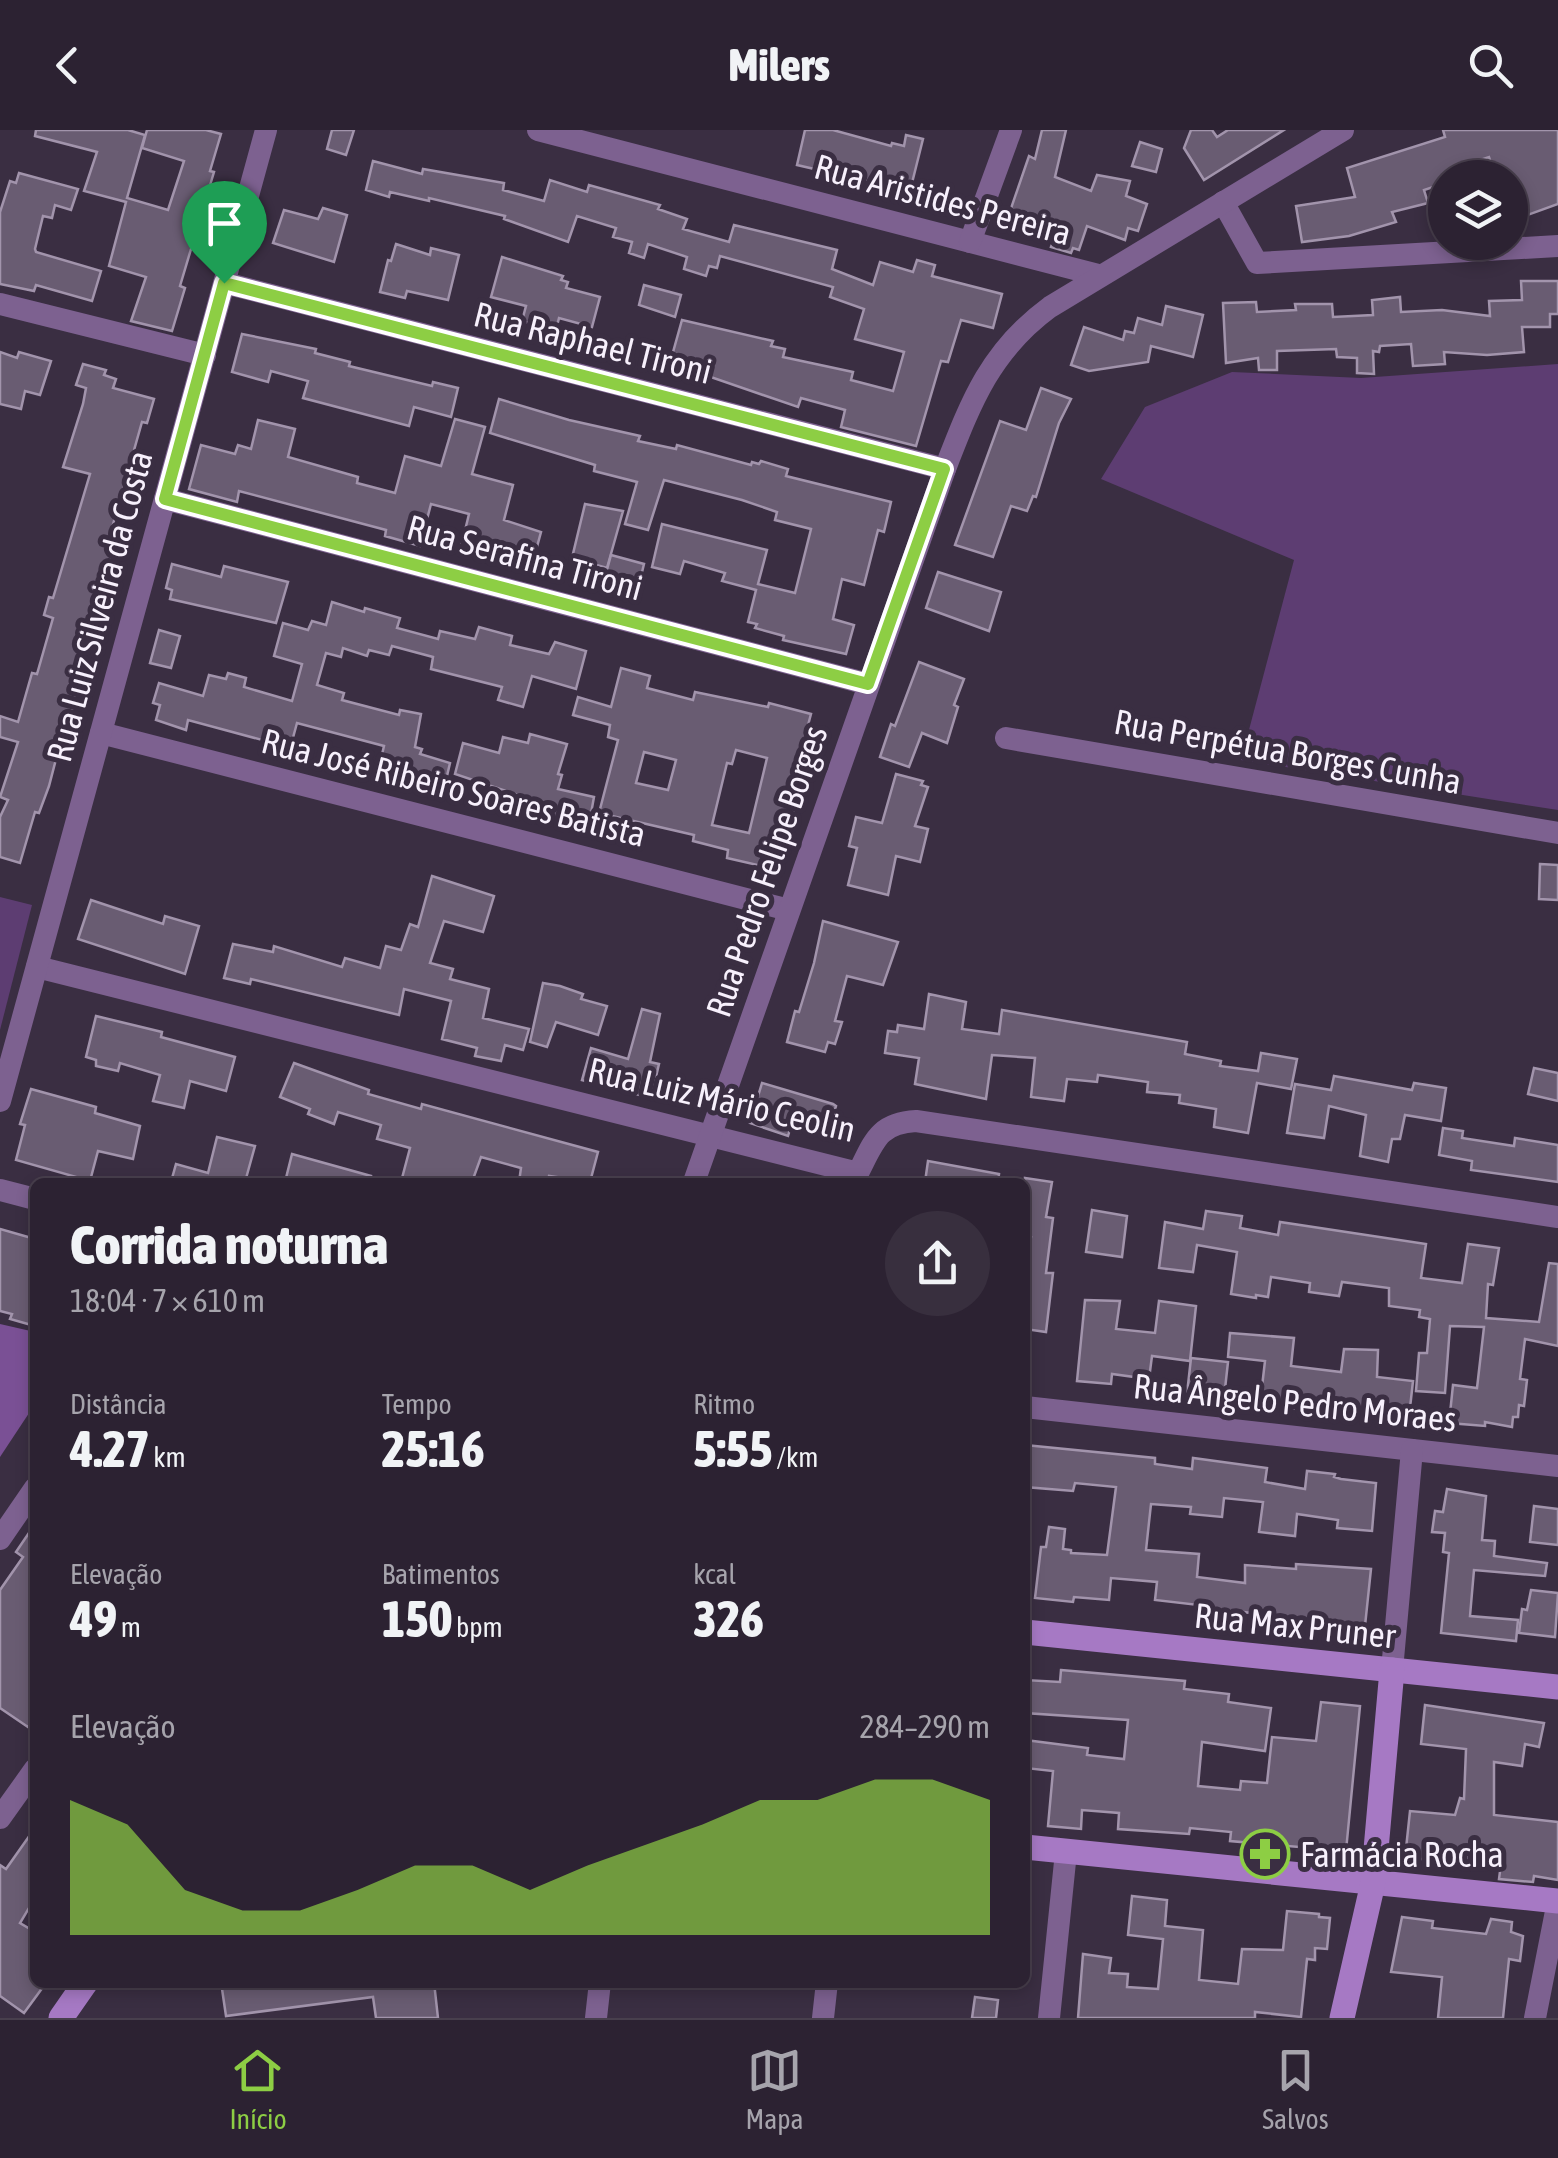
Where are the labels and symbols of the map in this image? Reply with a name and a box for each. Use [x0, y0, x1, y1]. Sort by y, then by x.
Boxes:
street label: Rua Aristides Pereira [810, 146, 1076, 252]
pin [182, 181, 267, 284]
street label: Rua Raphael Tironi [470, 293, 716, 391]
street label: Rua Luiz Silveira da Costa [38, 446, 160, 766]
street label: Rua Serafina Tironi [403, 506, 647, 608]
street label: Rua Perpétua Borges Cunha [1111, 701, 1465, 801]
street label: Rua José Ribeiro Soares Batista [258, 720, 650, 854]
street label: Rua Pedro Felipe Borges [697, 720, 835, 1022]
street label: Rua Luiz Mário Ceolin [585, 1049, 859, 1149]
street label: Rua Ângelo Pedro Moraes [1131, 1365, 1459, 1439]
street label: Rua Max Pruner [1193, 1595, 1398, 1656]
pharmacy icon: Farmácia Rocha [1239, 1828, 1291, 1880]
place label: Farmácia Rocha [1300, 1834, 1504, 1874]

